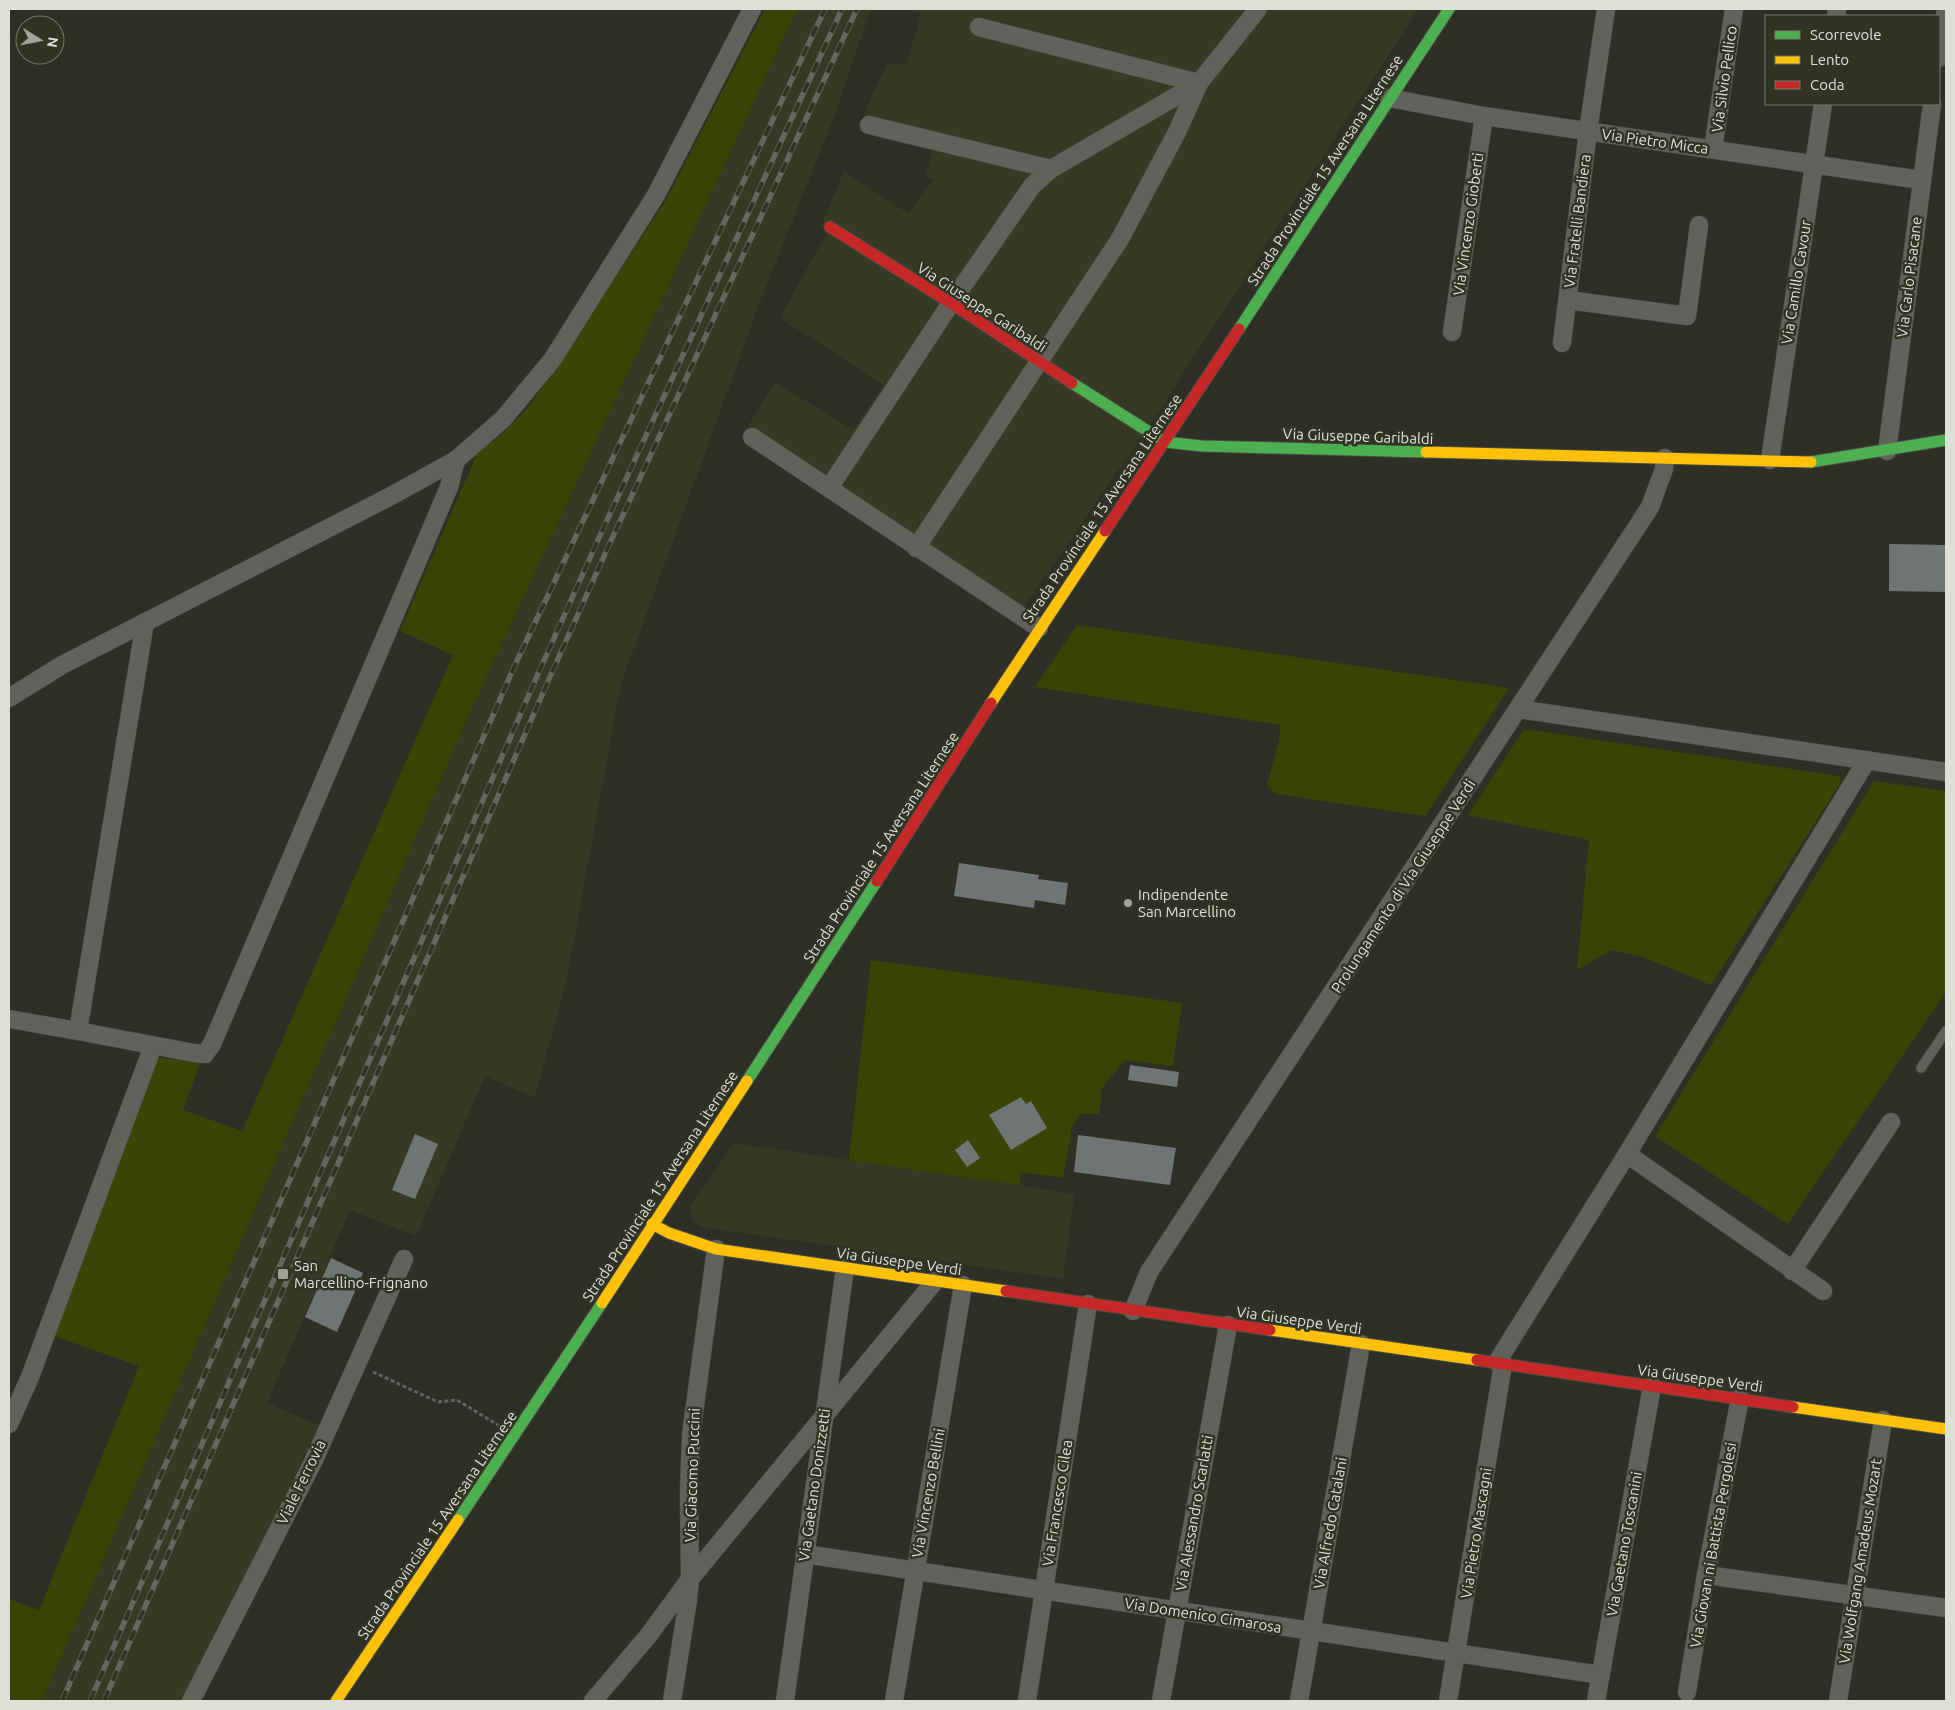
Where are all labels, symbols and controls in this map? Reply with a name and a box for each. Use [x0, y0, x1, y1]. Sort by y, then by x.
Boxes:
north arrow [15, 15, 65, 65]
legend [1765, 15, 1940, 105]
street label: Via Silvio Pellico [1708, 25, 1740, 133]
text: Scorrevole [1810, 26, 1881, 43]
text: N [44, 36, 62, 49]
street label: Strada Provinciale 15 Aversana Liternese [1244, 51, 1406, 289]
text: Lento [1810, 51, 1849, 68]
text: Coda [1810, 76, 1844, 93]
street label: Via Pietro Micca [1600, 125, 1710, 157]
street label: Via Vincenzo Gioberti [1450, 151, 1486, 297]
street label: Via Fratelli Bandiera [1560, 153, 1594, 289]
street label: Via Carlo Pisacane [1893, 215, 1925, 339]
street label: Via Camillo Cavour [1778, 218, 1814, 345]
street label: Via Giuseppe Garibaldi [914, 259, 1050, 355]
street label: Strada Provinciale 15 Aversana Liternese [1019, 391, 1185, 625]
street label: Via Giuseppe Garibaldi [1282, 425, 1434, 447]
street label: Strada Provinciale 15 Aversana Liternese [800, 728, 962, 966]
street label: Prolungamento di Via Giuseppe Verdi [1328, 776, 1478, 996]
place label: Indipendente San Marcellino [1138, 886, 1236, 920]
marker: Indipendente San Marcellino [1122, 897, 1134, 909]
street label: Strada Provinciale 15 Aversana Liternese [579, 1067, 741, 1305]
street label: Via Giuseppe Verdi [835, 1244, 963, 1278]
place label: San Marcellino-Frignano [294, 1257, 428, 1291]
marker: San Marcellino-Frignano [276, 1267, 290, 1281]
street label: Via Giuseppe Verdi [1235, 1303, 1363, 1337]
street label: Via Giuseppe Verdi [1636, 1361, 1764, 1395]
street label: Strada Provinciale 15 Aversana Liternese [354, 1408, 520, 1642]
street label: Via Giacomo Puccini [681, 1408, 703, 1542]
street label: Via Gaetano Donizzetti [795, 1408, 833, 1562]
street label: Via Vincenzo Bellini [908, 1427, 948, 1559]
street label: Via Alessandro Scarlatti [1172, 1434, 1216, 1592]
street label: Viale Ferrovia [273, 1437, 329, 1527]
street label: Via Francesco Cilea [1039, 1438, 1075, 1568]
street label: Via Giovan ni Battista Pergolesi [1687, 1441, 1739, 1649]
street label: Via Alfredo Catalani [1310, 1456, 1350, 1590]
street label: Via Wolfgang Amadeus Mozart [1835, 1457, 1885, 1665]
street label: Via Pietro Mascagni [1457, 1466, 1495, 1600]
street label: Via Gaetano Toscanini [1603, 1470, 1645, 1618]
street label: Via Domenico Cimarosa [1123, 1594, 1283, 1636]

